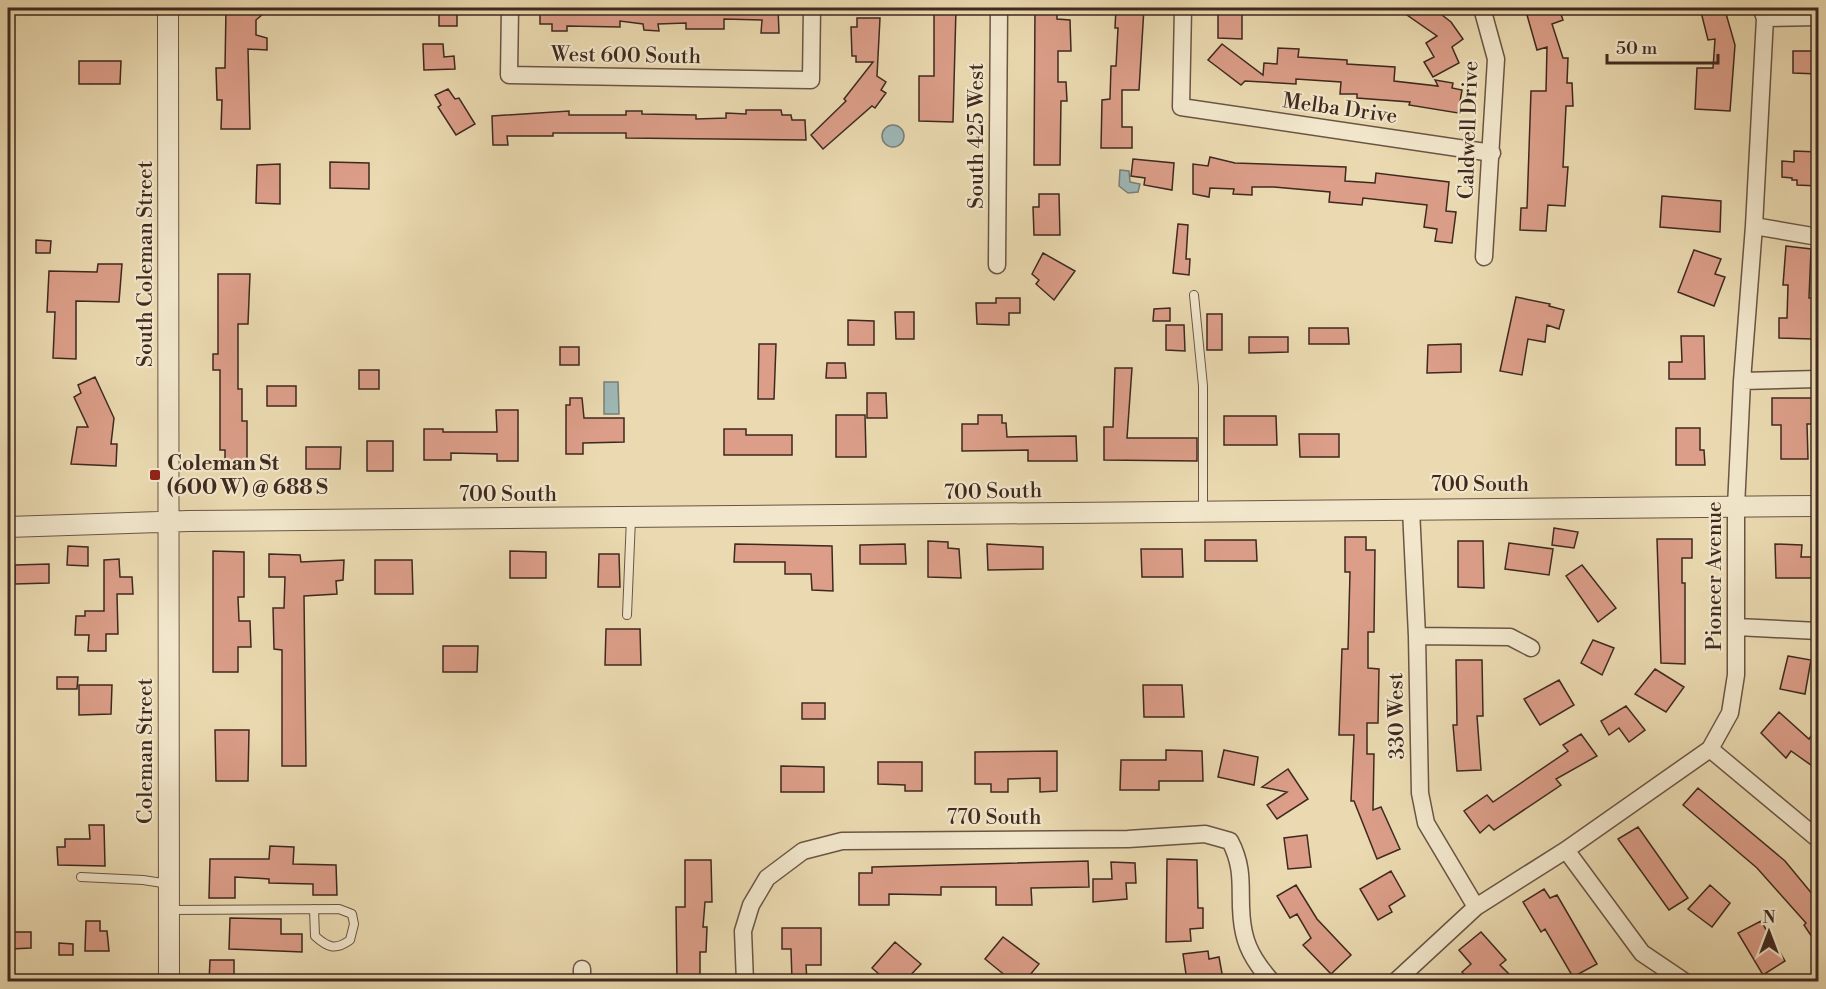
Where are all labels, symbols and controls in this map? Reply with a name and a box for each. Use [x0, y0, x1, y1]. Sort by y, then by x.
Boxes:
scale bar [1607, 27, 1718, 65]
text: 50 m [1616, 37, 1658, 60]
street label: West 600 South [550, 42, 702, 70]
street label: Caldwell Drive [1454, 60, 1484, 200]
street label: South 425 West [964, 63, 990, 209]
street label: Melba Drive [1281, 88, 1399, 130]
street label: South Coleman Street [133, 160, 159, 367]
place label: Coleman St (600 W) @ 688 S [167, 451, 328, 501]
marker: Coleman St (600 W) @ 688 S [148, 468, 162, 482]
street label: 700 South [1431, 472, 1530, 498]
street label: 700 South [944, 478, 1043, 506]
street label: 700 South [459, 482, 558, 508]
street label: Pioneer Avenue [1702, 501, 1728, 651]
street label: 330 West [1383, 672, 1411, 759]
street label: Coleman Street [133, 677, 159, 824]
street label: 770 South [947, 805, 1042, 831]
north arrow [1739, 902, 1799, 962]
text: N [1763, 908, 1776, 928]

